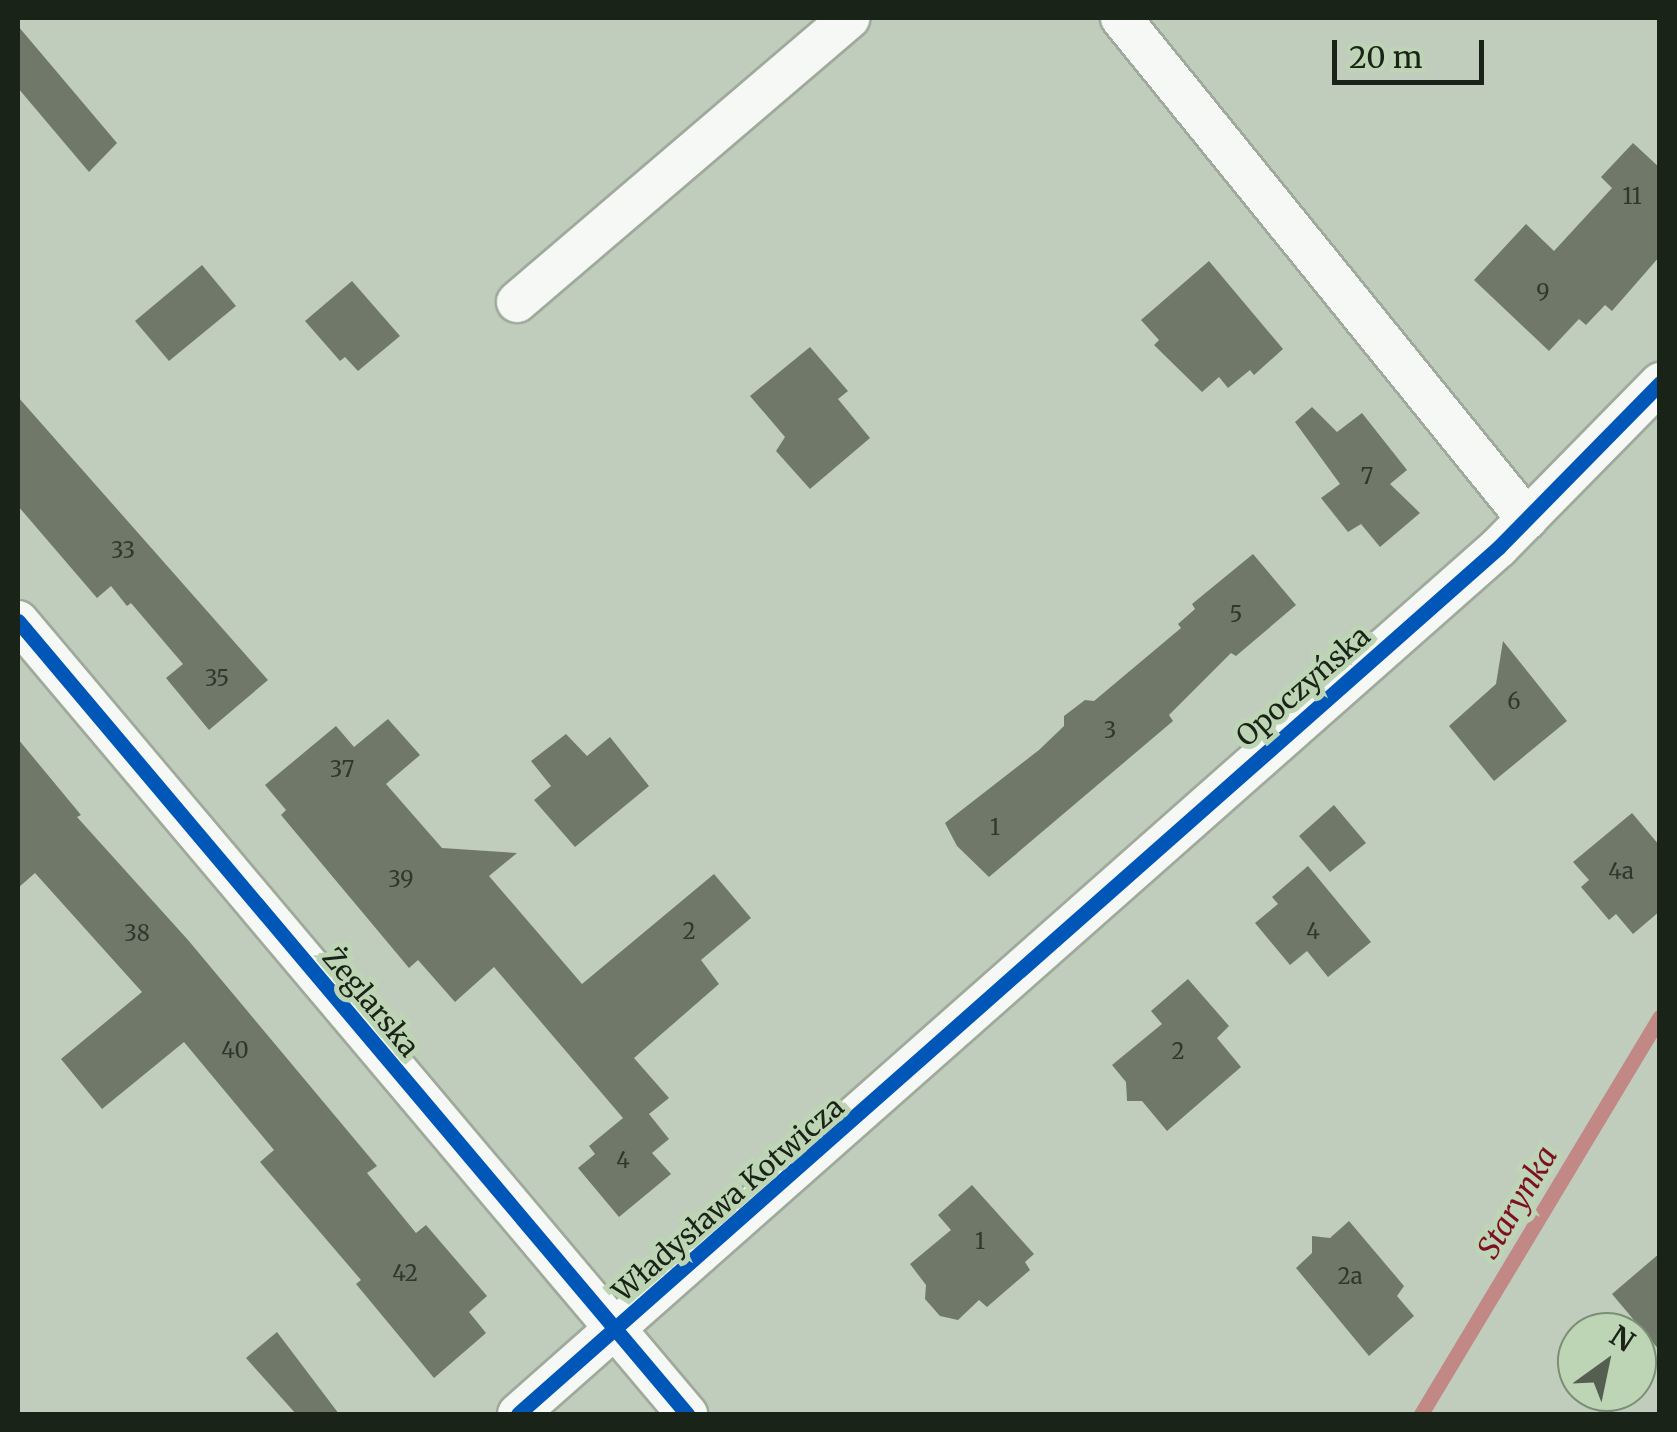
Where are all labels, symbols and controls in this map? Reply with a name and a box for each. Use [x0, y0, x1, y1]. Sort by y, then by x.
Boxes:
scale bar [1337, 20, 1490, 82]
text: 20 m [1349, 38, 1422, 76]
house number: 11 [1622, 184, 1642, 210]
house number: 9 [1536, 280, 1550, 306]
house number: 7 [1361, 464, 1373, 490]
house number: 33 [111, 538, 135, 564]
house number: 5 [1230, 602, 1242, 628]
street label: Opoczyńska [1229, 619, 1377, 753]
house number: 35 [205, 666, 229, 692]
house number: 6 [1507, 689, 1521, 715]
house number: 3 [1104, 718, 1116, 744]
house number: 37 [330, 757, 354, 783]
house number: 1 [990, 815, 1000, 841]
house number: 4a [1608, 859, 1634, 885]
house number: 39 [388, 867, 414, 893]
house number: 2 [682, 919, 696, 945]
house number: 4 [1306, 919, 1320, 945]
house number: 38 [124, 921, 150, 947]
street label: Żeglarska [316, 941, 426, 1063]
house number: 40 [221, 1038, 249, 1064]
house number: 2 [1171, 1039, 1185, 1065]
street label: Władysława Kotwicza [606, 1090, 850, 1308]
water label: Starynka [1470, 1140, 1564, 1264]
house number: 4 [616, 1148, 630, 1174]
house number: 1 [975, 1229, 985, 1255]
house number: 42 [392, 1261, 418, 1287]
house number: 2a [1337, 1264, 1363, 1290]
north arrow [1557, 1312, 1657, 1412]
text: N [1603, 1317, 1641, 1360]

